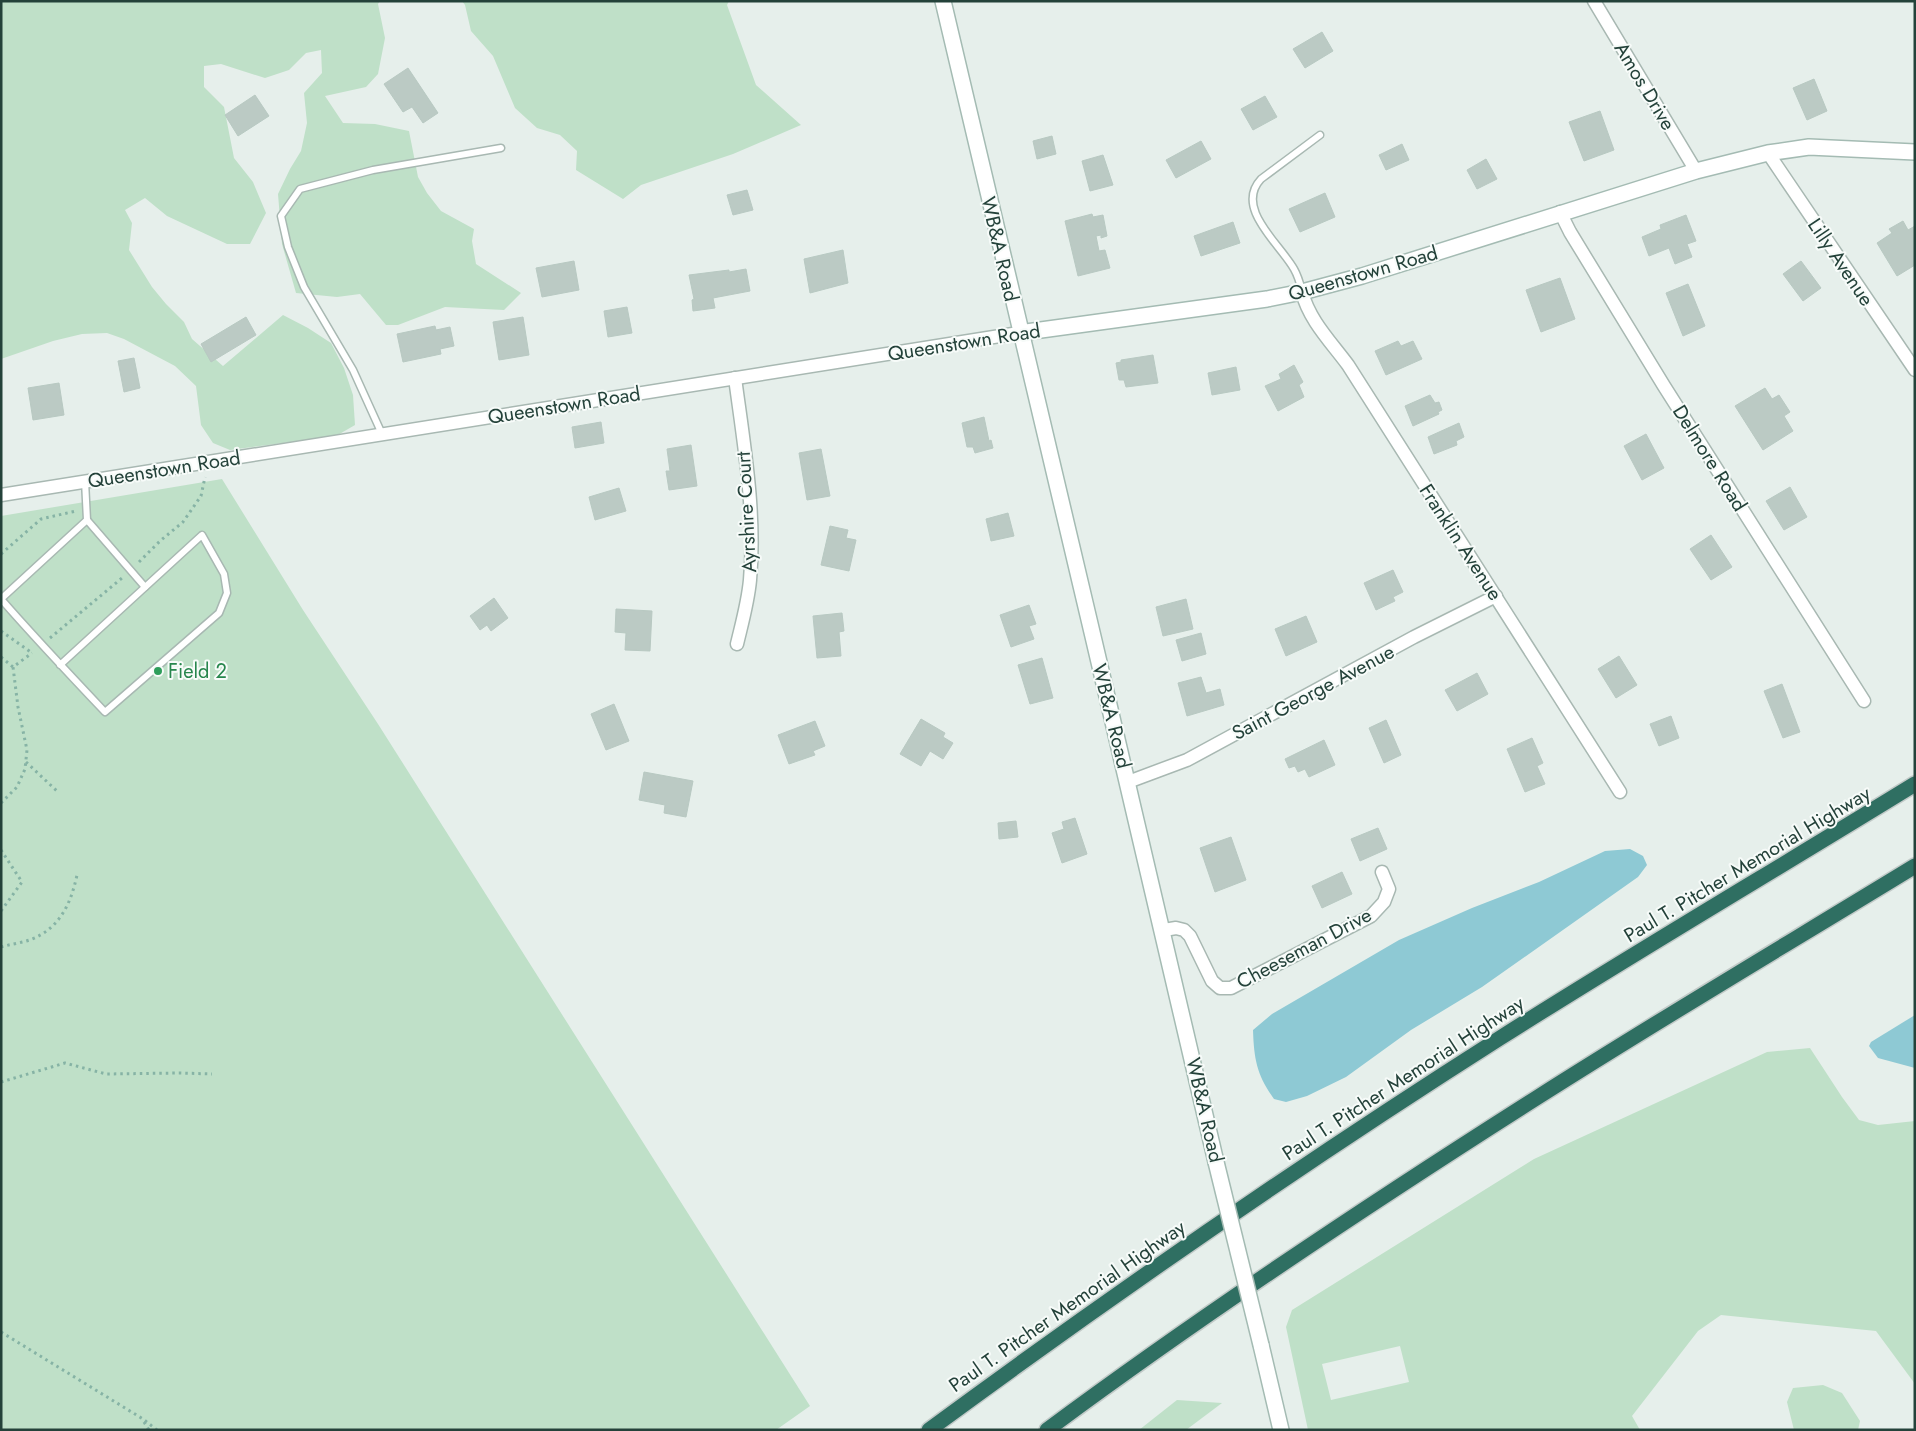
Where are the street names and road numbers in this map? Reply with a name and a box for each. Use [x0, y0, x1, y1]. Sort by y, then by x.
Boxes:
street label: Amos Drive [1607, 37, 1682, 136]
street label: WB&A Road [973, 194, 1026, 304]
street label: Lilly Avenue [1800, 213, 1881, 312]
street label: Queenstown Road [1285, 238, 1441, 309]
street label: Queenstown Road [886, 316, 1042, 369]
street label: Queenstown Road [486, 379, 642, 432]
street label: Delmore Road [1665, 399, 1754, 517]
street label: Queenstown Road [86, 443, 242, 496]
street label: Ayrshire Court [729, 450, 764, 573]
street label: Franklin Avenue [1412, 478, 1509, 606]
street label: Saint George Avenue [1227, 637, 1400, 748]
street label: WB&A Road [1085, 661, 1139, 771]
street label: Paul T. Pitcher Memorial Highway [1618, 779, 1876, 950]
street label: Cheeseman Drive [1231, 901, 1377, 996]
street label: Paul T. Pitcher Memorial Highway [1277, 989, 1530, 1168]
street label: WB&A Road [1178, 1055, 1231, 1165]
street label: Paul T. Pitcher Memorial Highway [943, 1213, 1192, 1399]

